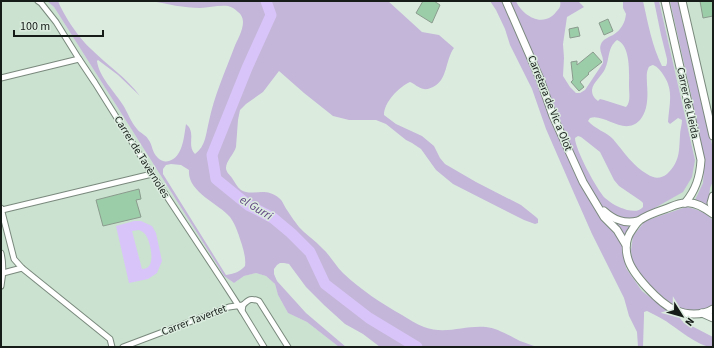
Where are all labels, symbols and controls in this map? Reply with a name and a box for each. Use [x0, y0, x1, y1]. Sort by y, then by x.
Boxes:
scale bar [14, 12, 103, 38]
text: 100 m [20, 18, 50, 35]
street label: Carretera de Vic a Olot [524, 53, 576, 153]
street label: Carrer de Lleida [673, 66, 703, 140]
street label: Carrer de Tavèrnoles [111, 113, 174, 201]
water label: el Gurri [236, 192, 276, 225]
north arrow [662, 296, 702, 336]
street label: Carrer Tavertet [159, 301, 229, 339]
text: N [681, 314, 698, 329]

